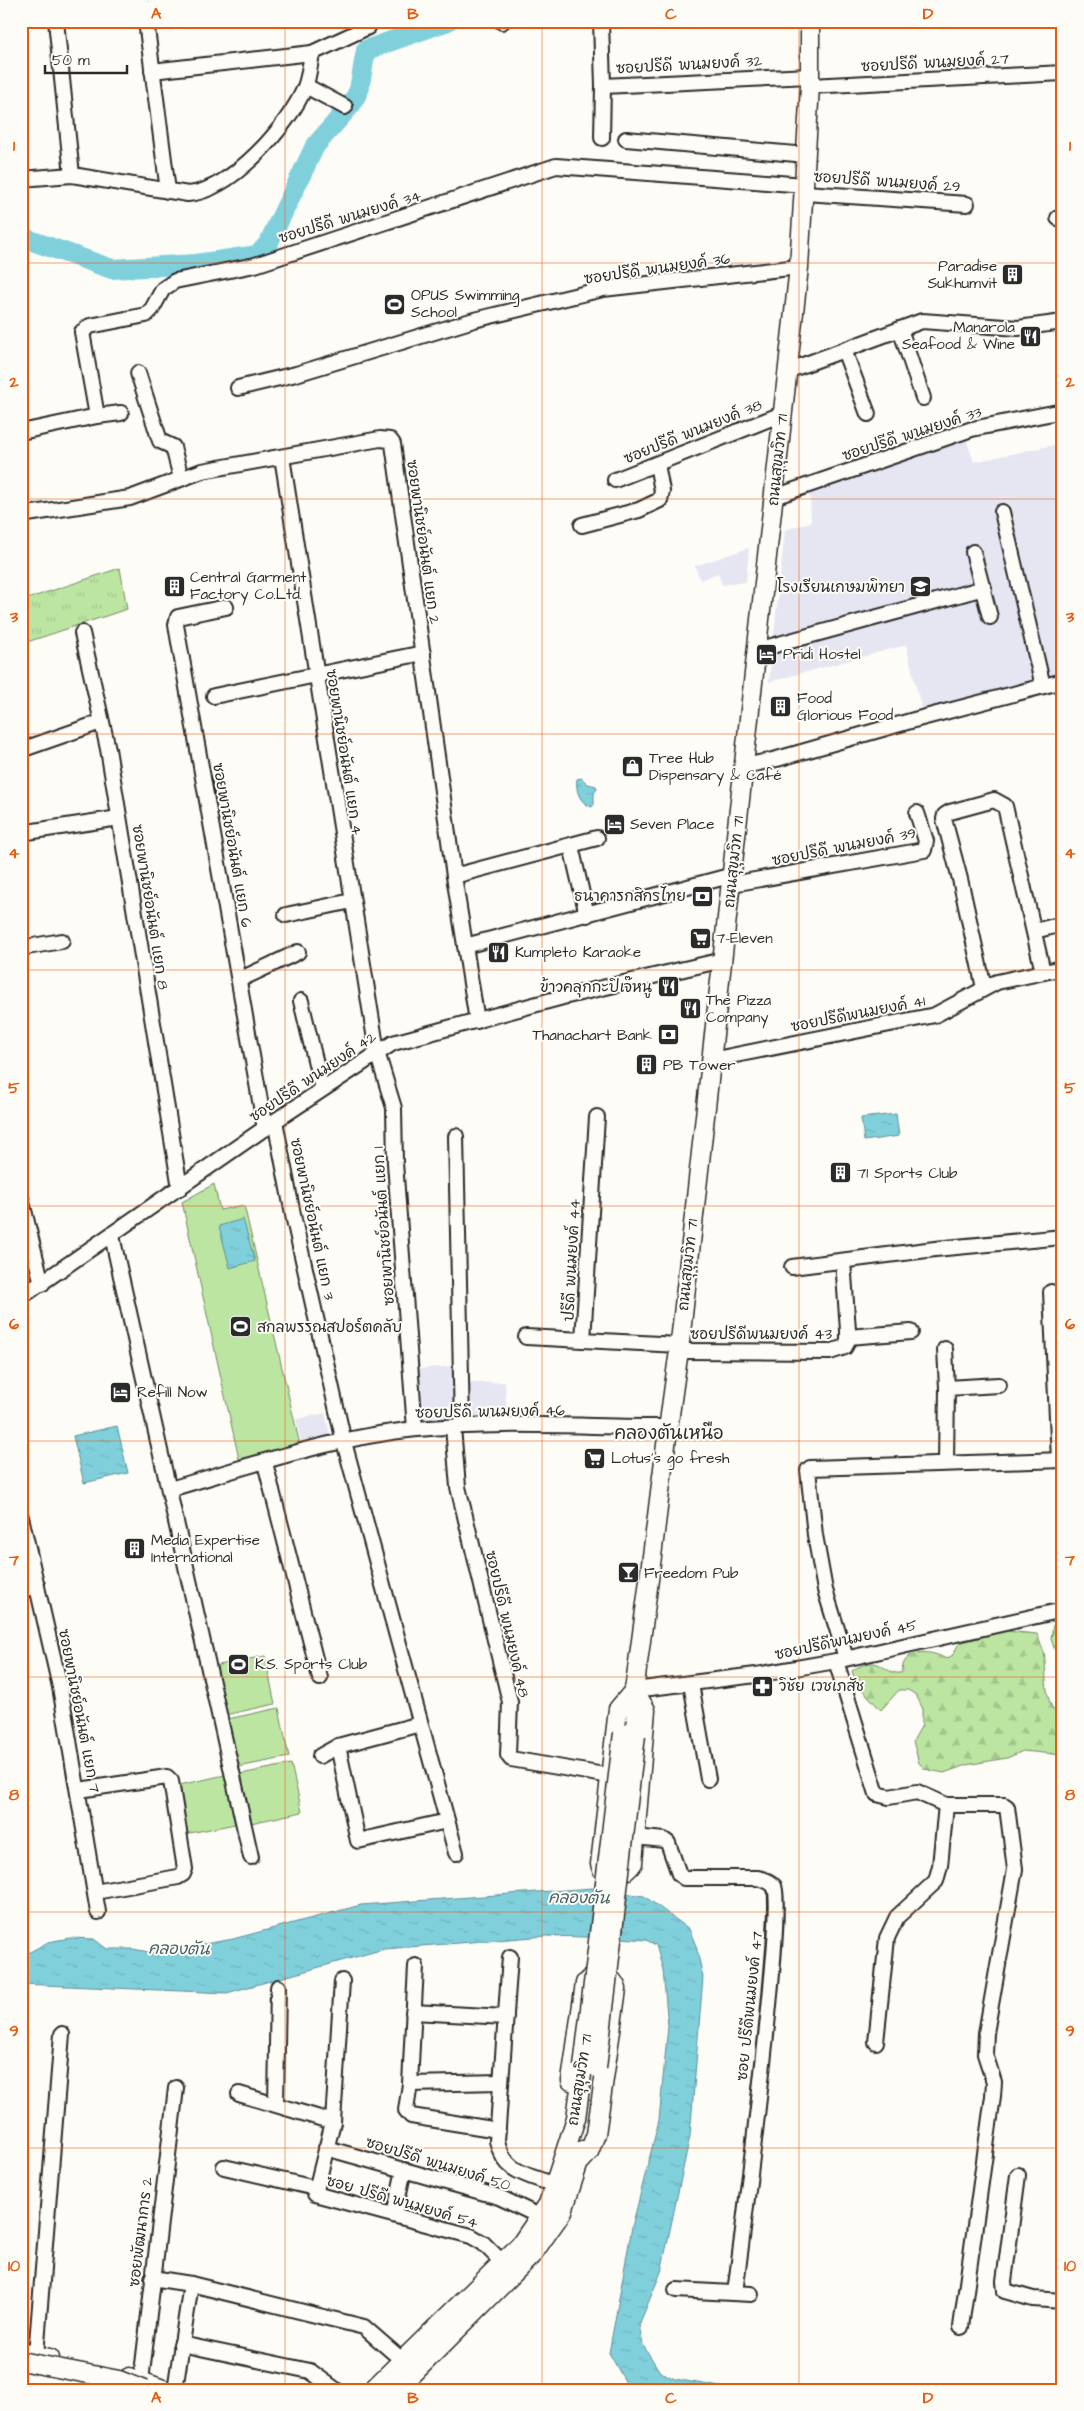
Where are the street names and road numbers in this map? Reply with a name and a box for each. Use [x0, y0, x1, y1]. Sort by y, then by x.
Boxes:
street label: ซอยปรีดี พนมยงค์ 27 [861, 49, 1009, 77]
street label: ซอยปรีดี พนมยงค์ 32 [615, 51, 763, 79]
street label: ซอยปรีดี พนมยงค์ 29 [813, 166, 961, 198]
street label: ซอยปรีดี พนมยงค์ 34 [276, 185, 424, 249]
street label: ซอยปรีดี พนมยงค์ 36 [583, 248, 732, 290]
street label: ซอยปรีดี พนมยงค์ 38 [621, 395, 766, 469]
street label: ซอยปรีดี พนมยงค์ 33 [840, 401, 985, 466]
street label: ถนนสุขุมวิท 71 [763, 413, 793, 507]
street label: ซอยพานิชย์อนันต์ แยก 2 [401, 458, 445, 626]
street label: ซอยพานิชย์อนันต์ แยก 4 [321, 668, 367, 836]
street label: ซอยพานิชย์อนันต์ แยก 6 [207, 761, 257, 930]
street label: ถนนสุขุมวิท 71 [719, 815, 749, 909]
street label: ซอยพานิชย์อนันต์ แยก 8 [127, 823, 173, 991]
street label: ซอยปรีดี พนมยงค์ 39 [770, 823, 918, 871]
street label: ซอยปรีดีพนมยงค์ 41 [789, 991, 927, 1037]
street label: ซอยปรีดี พนมยงค์ 42 [245, 1026, 381, 1127]
street label: ซอยพานิชย์อนันต์ แยก 3 [285, 1136, 340, 1302]
street label: ซอยพานิชย์อนันต์ แยก 1 [368, 1146, 400, 1306]
street label: ปรีดี พนมยงค์ 44 [558, 1198, 586, 1322]
street label: ถนนสุขุมวิท 71 [673, 1218, 703, 1312]
street label: ซอยปรีดีพนมยงค์ 43 [690, 1324, 832, 1345]
street label: ซอยปรีดี พนมยงค์ 46 [415, 1400, 566, 1424]
street label: ซอยปรีดี พนมยงค์ 48 [480, 1549, 534, 1700]
street label: ซอยปรีดีพนมยงค์ 45 [773, 1615, 920, 1665]
street label: ซอยพานิชย์อนันต์ แยก 7 [53, 1627, 105, 1795]
street label: ซอย ปรีดีพนมยงค์ 47 [732, 1930, 768, 2082]
street label: ถนนสุขุมวิท 71 [562, 2033, 598, 2127]
street label: ซอยปรีดี พนมยงค์ 50 [363, 2132, 513, 2196]
street label: ซอย ปรีดี พนมยงค์ 54 [324, 2170, 480, 2234]
street label: ซอยพัฒนาการ 2 [124, 2175, 158, 2288]

